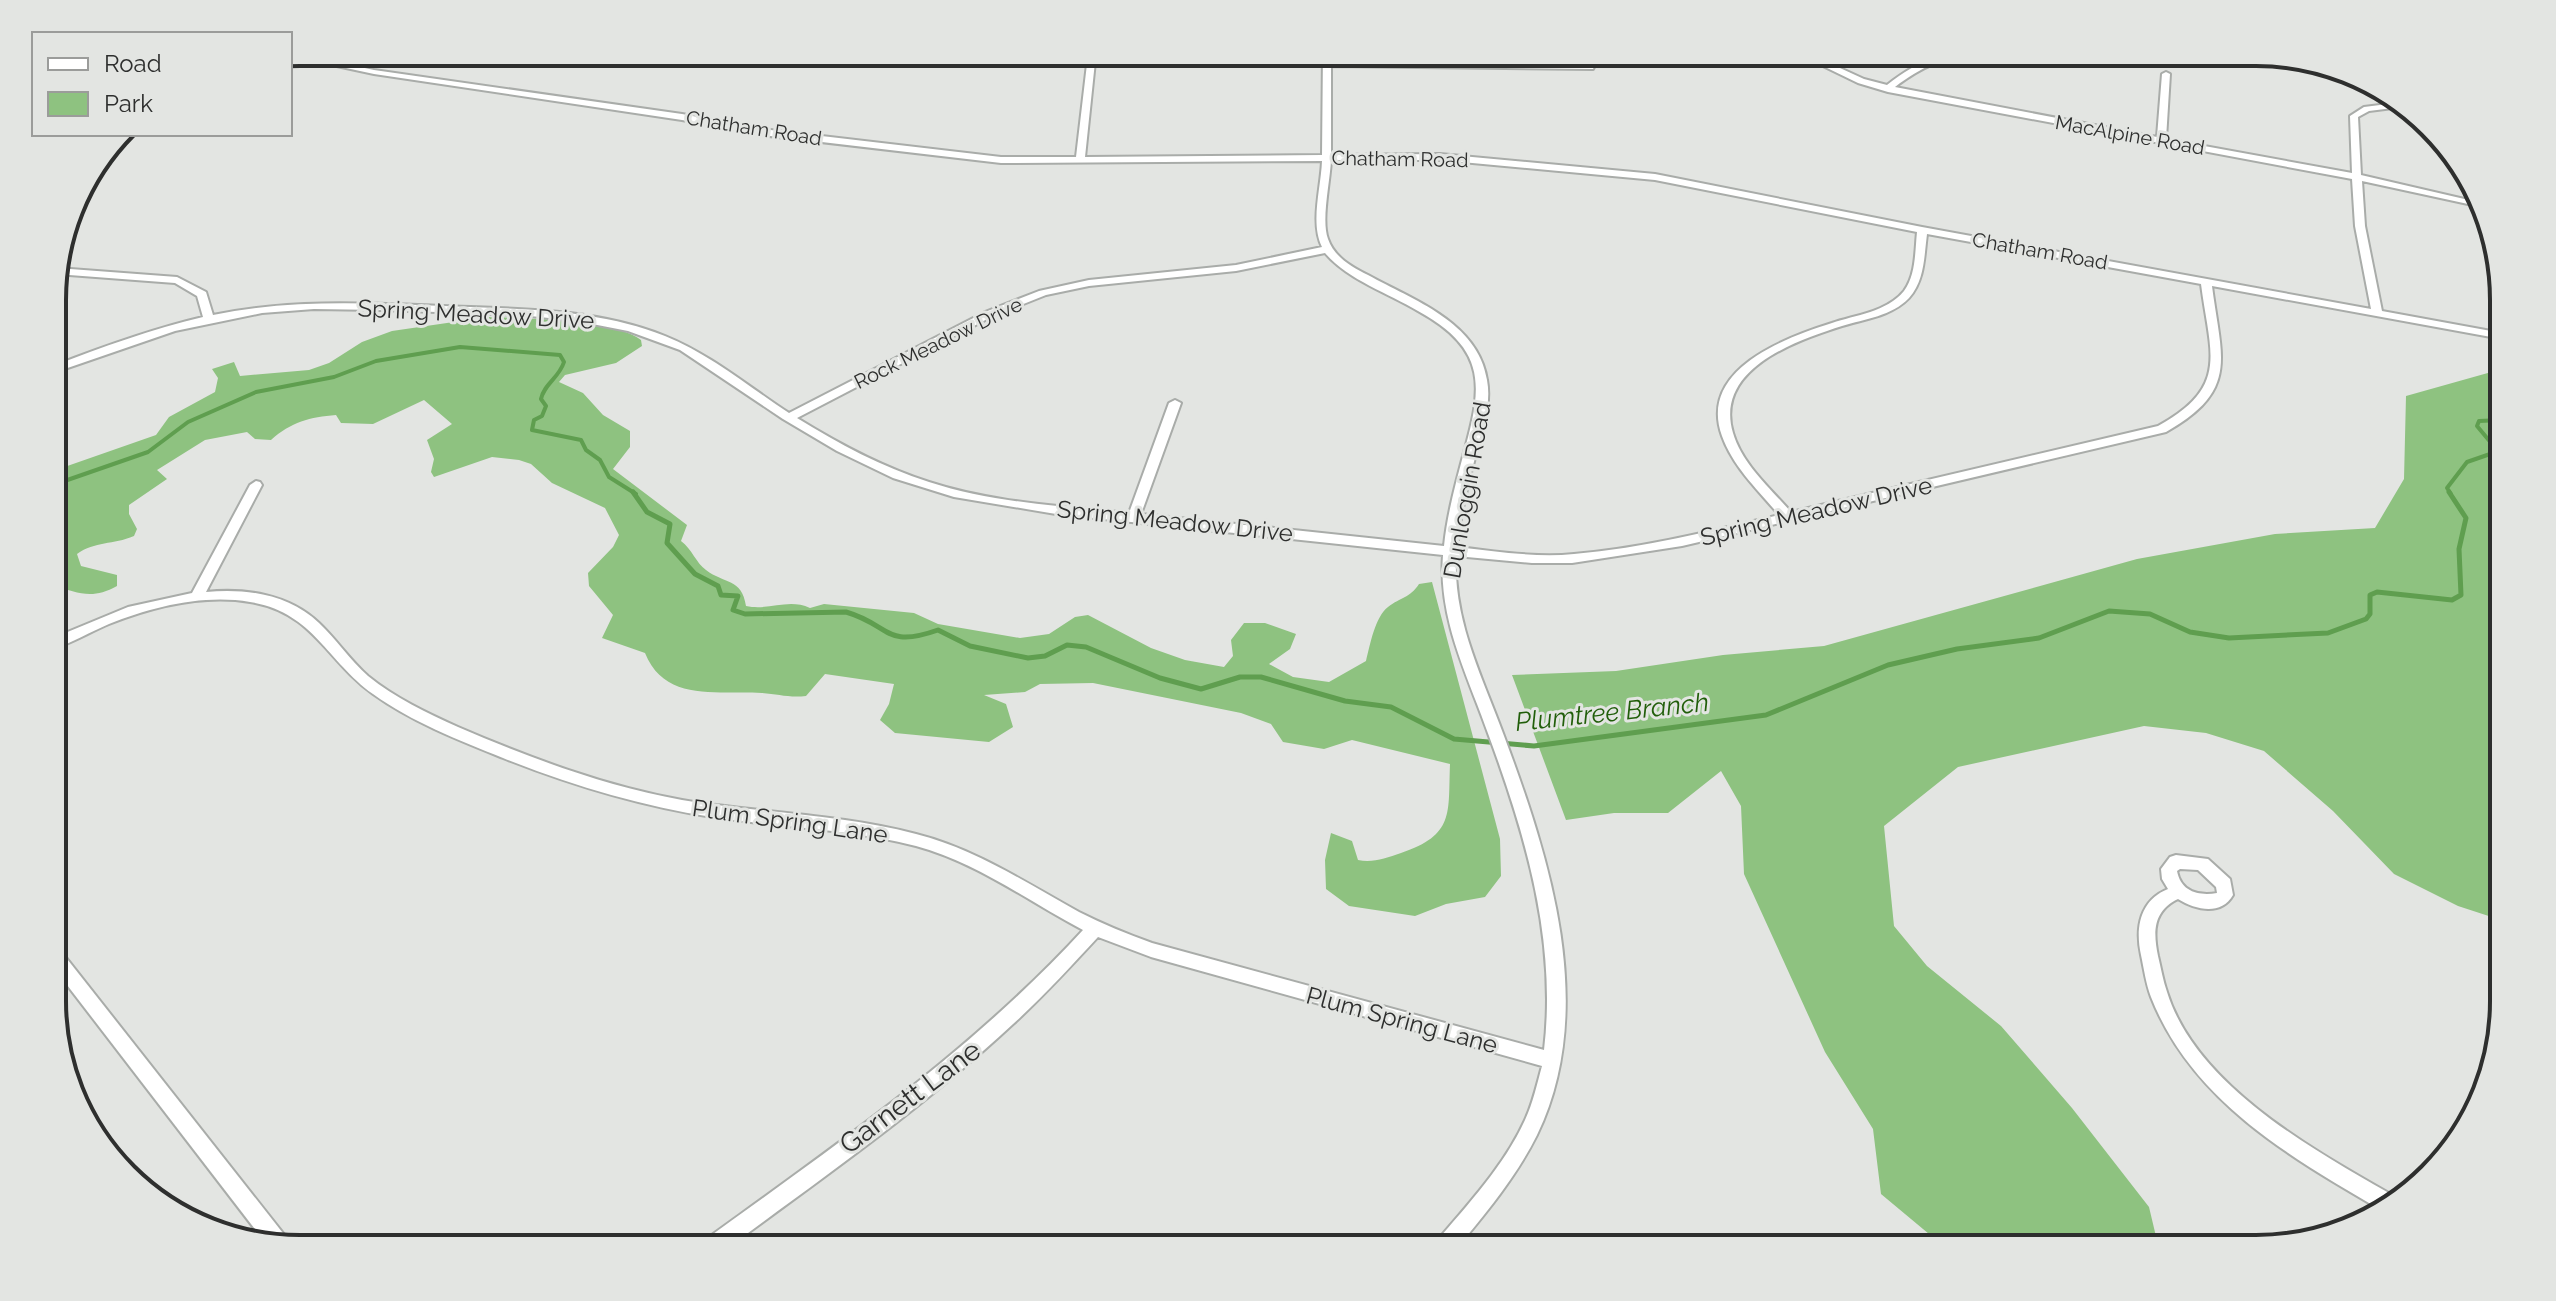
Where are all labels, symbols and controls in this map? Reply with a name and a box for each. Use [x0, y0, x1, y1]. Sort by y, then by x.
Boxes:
legend [32, 32, 292, 136]
text: Road [104, 49, 162, 78]
text: Park [104, 89, 153, 118]
street label: Chatham Road [685, 105, 823, 151]
street label: MacAlpine Road [2053, 110, 2207, 160]
street label: Chatham Road [1331, 146, 1469, 172]
street label: Chatham Road [1970, 227, 2110, 275]
street label: Rock Meadow Drive [850, 292, 1026, 394]
street label: Spring Meadow Drive [357, 293, 595, 335]
street label: Dunloggin Road [1437, 399, 1497, 581]
street label: Spring Meadow Drive [1697, 470, 1935, 552]
street label: Spring Meadow Drive [1056, 494, 1294, 548]
water label: Plumtree Branch [1514, 687, 1710, 737]
street label: Plum Spring Lane [690, 793, 890, 849]
street label: Plum Spring Lane [1303, 980, 1501, 1060]
street label: Garnett Lane [833, 1033, 987, 1161]

